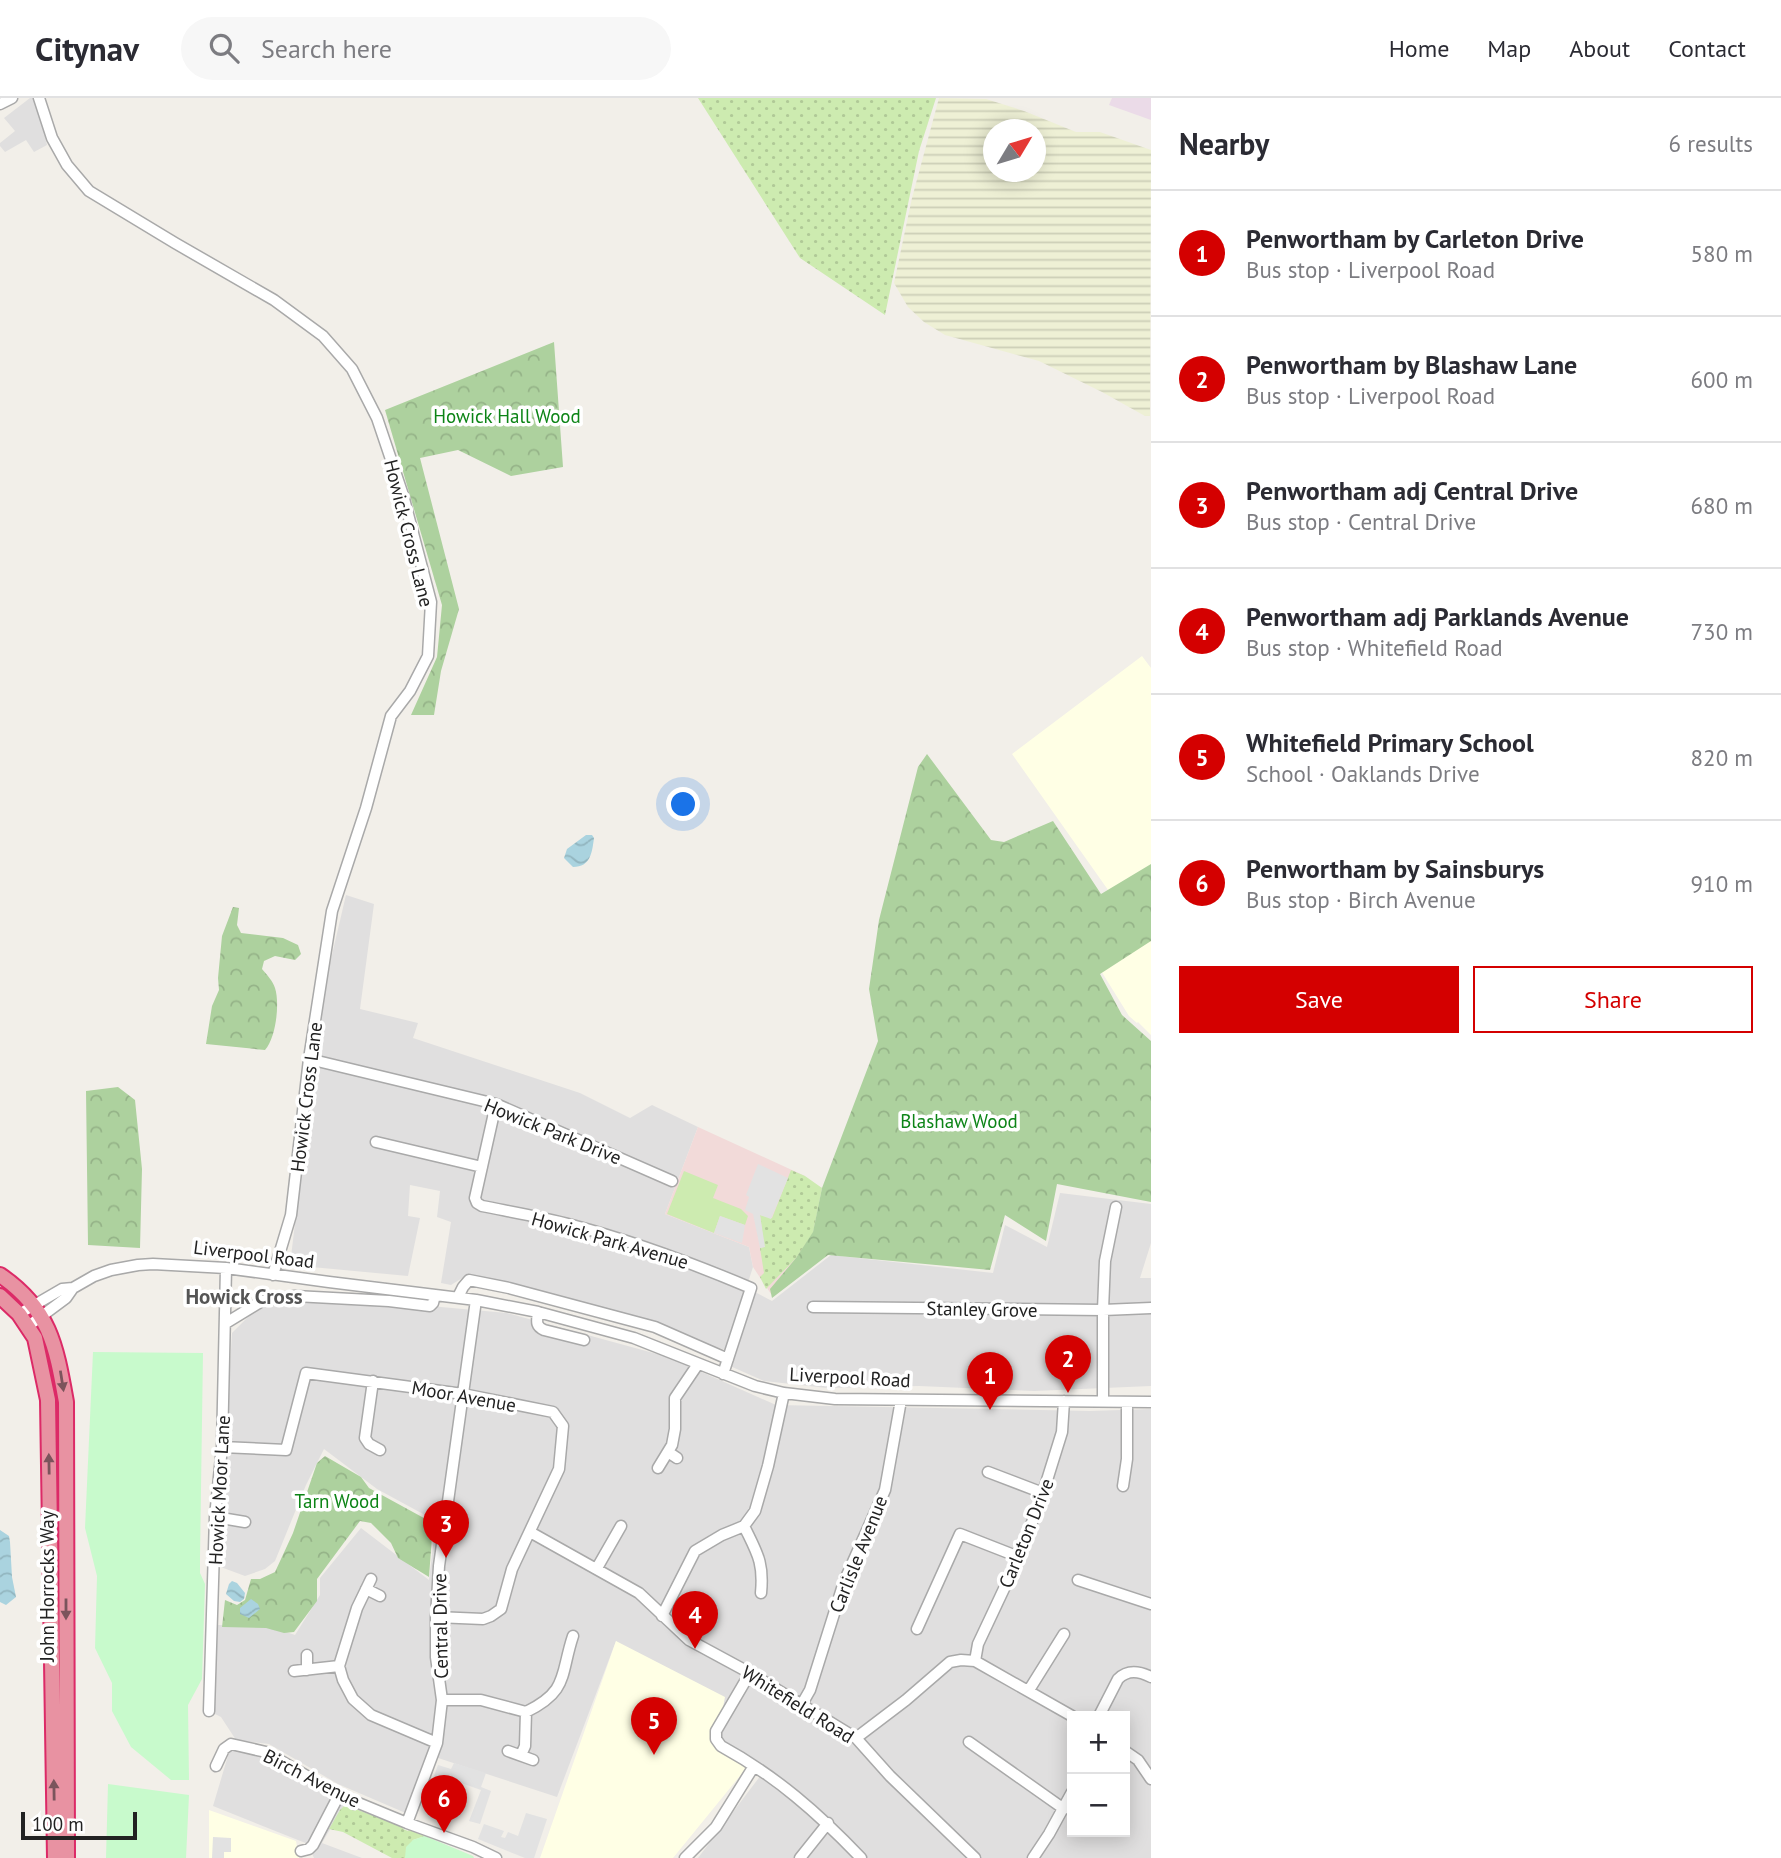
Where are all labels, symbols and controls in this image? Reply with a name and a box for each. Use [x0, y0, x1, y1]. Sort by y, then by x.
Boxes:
search box [181, 17, 671, 80]
text: Citynav [35, 27, 139, 70]
icon: search [205, 29, 243, 67]
text: Search here [261, 32, 392, 65]
text: Home [1389, 33, 1449, 64]
text: Map [1487, 33, 1531, 64]
text: About [1569, 33, 1630, 64]
text: Contact [1668, 33, 1746, 64]
north arrow [983, 119, 1046, 182]
text: Nearby [1179, 124, 1269, 163]
text: 6 results [1669, 129, 1753, 158]
text: Penwortham by Carleton Drive [1246, 222, 1584, 255]
text: 1 [1195, 239, 1209, 268]
text: 580 m [1691, 239, 1753, 268]
text: Bus stop · Liverpool Road [1246, 255, 1495, 284]
text: Penwortham by Blashaw Lane [1246, 348, 1577, 381]
text: 2 [1195, 365, 1209, 394]
text: 600 m [1691, 365, 1753, 394]
text: Bus stop · Liverpool Road [1246, 381, 1495, 410]
park label: Howick Hall Wood [433, 404, 581, 428]
street label: Howick Cross Lane [379, 457, 439, 609]
text: Penwortham adj Central Drive [1246, 474, 1578, 507]
text: 3 [1195, 491, 1209, 520]
text: 680 m [1691, 491, 1753, 520]
text: Bus stop · Central Drive [1246, 507, 1476, 536]
text: Penwortham adj Parklands Avenue [1246, 600, 1629, 633]
text: 4 [1195, 617, 1209, 646]
text: 730 m [1691, 617, 1753, 646]
text: Bus stop · Whitefield Road [1246, 633, 1503, 662]
text: Whitefield Primary School [1246, 726, 1534, 759]
text: 5 [1195, 743, 1209, 772]
text: 820 m [1691, 743, 1753, 772]
text: School · Oaklands Drive [1246, 759, 1480, 788]
your location [666, 787, 700, 821]
text: Penwortham by Sainsburys [1246, 852, 1544, 885]
text: 6 [1195, 869, 1209, 898]
text: 910 m [1691, 869, 1753, 898]
text: Bus stop · Birch Avenue [1246, 885, 1476, 914]
button: Save [1179, 966, 1459, 1033]
button: Share [1473, 966, 1753, 1033]
street label: Howick Cross Lane [285, 1021, 327, 1173]
street label: Howick Park Drive [481, 1093, 625, 1169]
park label: Blashaw Wood [900, 1109, 1018, 1133]
street label: Howick Park Avenue [529, 1206, 691, 1274]
street label: Liverpool Road [192, 1235, 316, 1273]
district label: Howick Cross [185, 1283, 303, 1310]
street label: Stanley Grove [926, 1296, 1038, 1322]
pin: 2 [1045, 1335, 1091, 1393]
pin: 1 [967, 1352, 1013, 1410]
street label: Liverpool Road [789, 1362, 911, 1392]
one-way arrow [57, 1371, 68, 1393]
street label: Moor Avenue [410, 1375, 518, 1417]
street label: Howick Moor Lane [203, 1415, 235, 1565]
one-way arrow [43, 1453, 55, 1475]
street label: Carleton Drive [993, 1475, 1059, 1591]
park label: Tarn Wood [294, 1489, 380, 1513]
street label: Carlisle Avenue [824, 1492, 892, 1616]
pin: 3 [423, 1500, 469, 1558]
street label: John Horrocks Way [35, 1510, 59, 1663]
street label: Central Drive [427, 1573, 453, 1679]
pin: 4 [672, 1591, 718, 1649]
one-way arrow [60, 1598, 72, 1620]
street label: Whitefield Road [737, 1660, 859, 1748]
pin: 5 [631, 1697, 677, 1755]
map controls [1067, 1711, 1130, 1837]
button: + [1067, 1711, 1130, 1774]
street label: Birch Avenue [260, 1743, 364, 1813]
button: − [1067, 1774, 1130, 1837]
pin: 6 [421, 1775, 467, 1833]
one-way arrow [48, 1779, 60, 1801]
scale bar [21, 1809, 136, 1841]
text: 100 m [32, 1812, 84, 1836]

